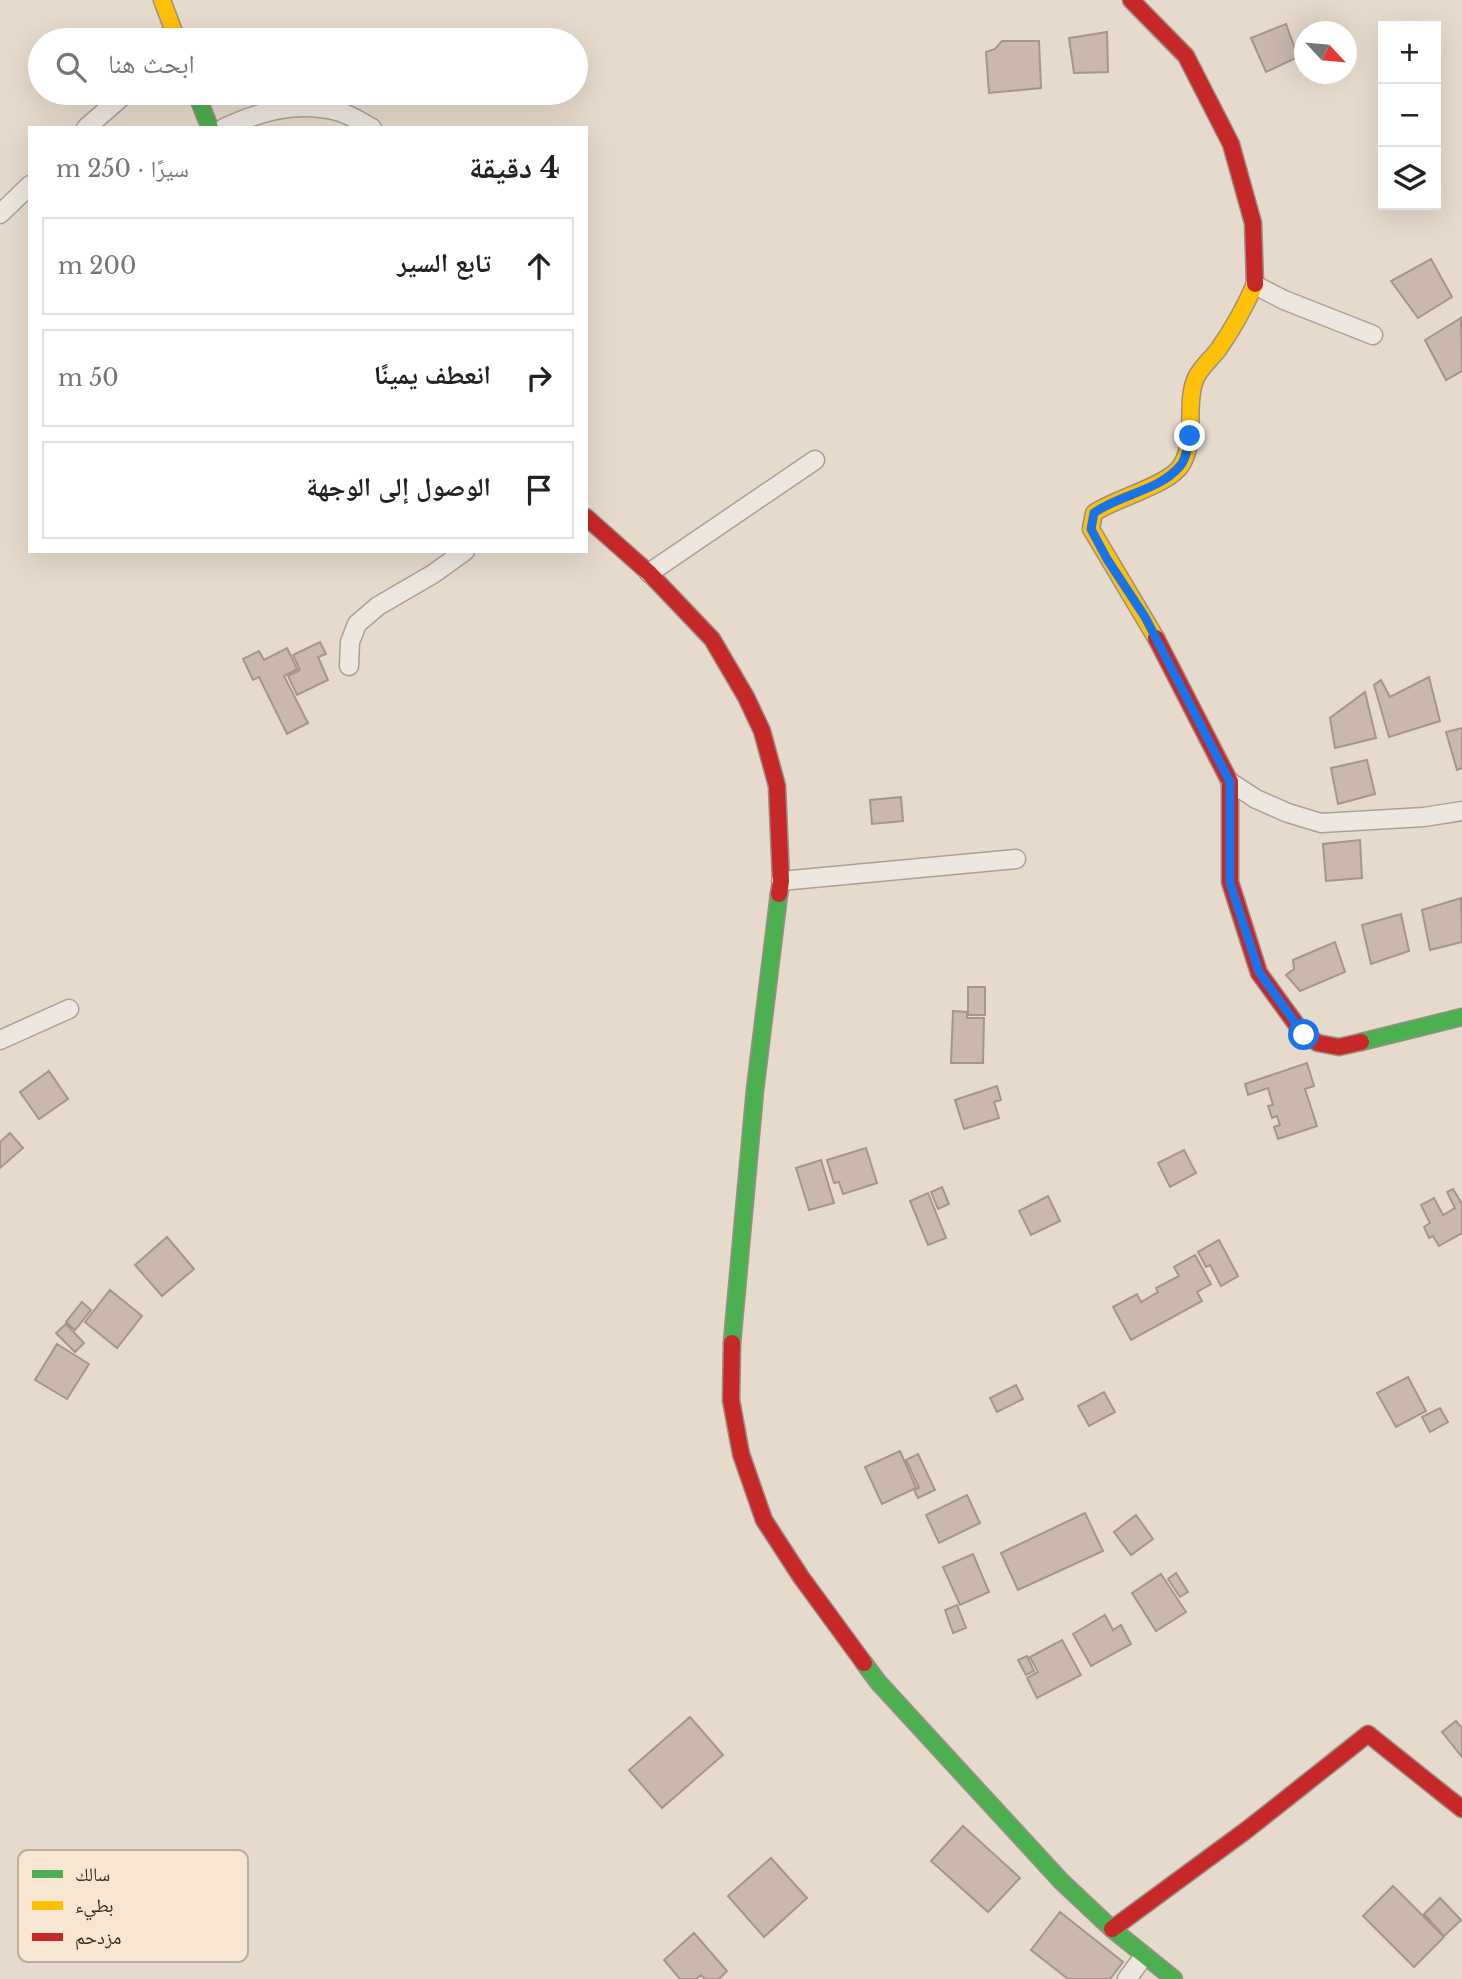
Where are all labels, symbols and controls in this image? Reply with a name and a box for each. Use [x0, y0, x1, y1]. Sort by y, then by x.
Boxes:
north arrow [1294, 21, 1357, 84]
map controls [1378, 21, 1441, 210]
button: + [1378, 21, 1441, 84]
search box [28, 28, 588, 105]
icon: search [52, 48, 90, 86]
text: ابحث هنا [108, 48, 195, 80]
button: − [1378, 84, 1441, 147]
button: layers [1378, 147, 1441, 210]
text: 4 دقيقة [469, 149, 560, 186]
text: سيرًا · 250 m [56, 155, 189, 183]
text: تابع السير [397, 247, 491, 279]
icon: ahead [520, 247, 558, 285]
text: 200 m [58, 252, 136, 280]
text: انعطف يمينًا [374, 359, 491, 391]
icon: right [520, 359, 558, 397]
text: 50 m [58, 364, 119, 392]
route end [1174, 420, 1205, 451]
text: الوصول إلى الوجهة [306, 471, 491, 503]
icon: arrive [520, 471, 558, 509]
route start [1288, 1019, 1319, 1050]
legend [18, 1850, 248, 1962]
text: سالك [75, 1863, 110, 1886]
text: بطيء [75, 1894, 114, 1921]
text: مزدحم [75, 1926, 121, 1950]

